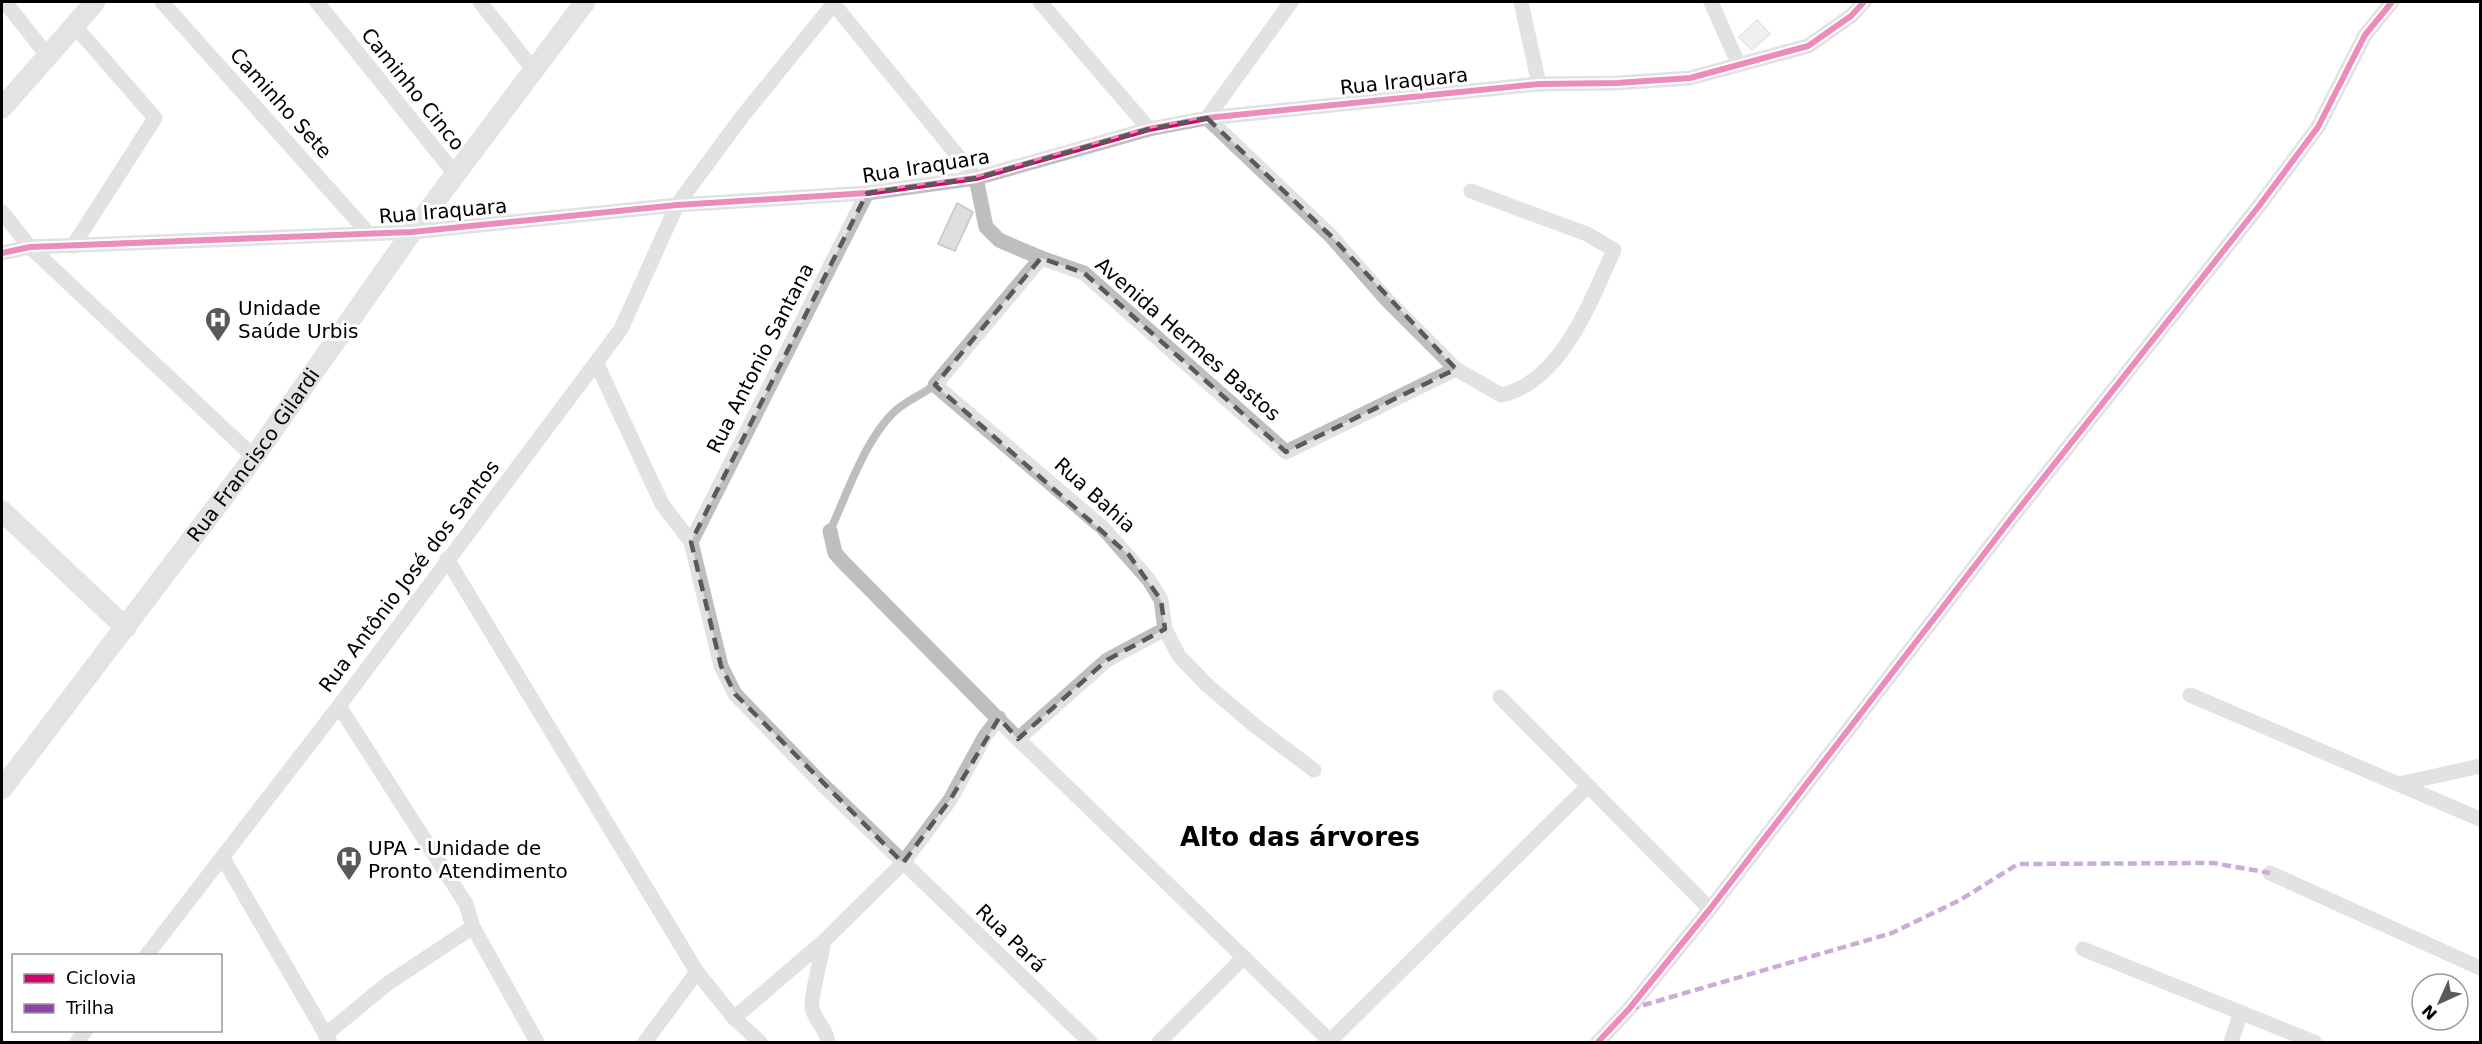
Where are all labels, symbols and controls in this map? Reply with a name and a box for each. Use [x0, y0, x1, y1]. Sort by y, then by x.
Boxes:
street label: Caminho Cinco [356, 23, 470, 155]
street label: Caminho Sete [225, 43, 337, 163]
street label: Rua Iraquara [1339, 62, 1469, 100]
street label: Rua Iraquara [861, 144, 991, 188]
street label: Rua Iraquara [378, 193, 508, 229]
street label: Avenida Hermes Bastos [1091, 252, 1285, 426]
street label: Rua Antonio Santana [702, 259, 818, 457]
place label: Unidade Saúde Urbis [238, 296, 359, 343]
hospital icon: Unidade Saúde Urbis [203, 305, 233, 343]
street label: Rua Francisco Gilardi [182, 364, 325, 547]
street label: Rua Bahia [1050, 452, 1140, 538]
street label: Rua Antônio José dos Santos [314, 455, 504, 697]
district label: Alto das árvores [1180, 822, 1420, 852]
place label: UPA - Unidade de Pronto Atendimento [368, 836, 568, 883]
hospital icon: UPA - Unidade de Pronto Atendimento [334, 844, 364, 882]
street label: Rua Pará [971, 899, 1051, 977]
legend [12, 954, 222, 1032]
text: Ciclovia [66, 967, 136, 988]
north arrow [2410, 972, 2470, 1032]
text: Trilha [65, 997, 114, 1018]
text: N [2418, 1001, 2441, 1024]

